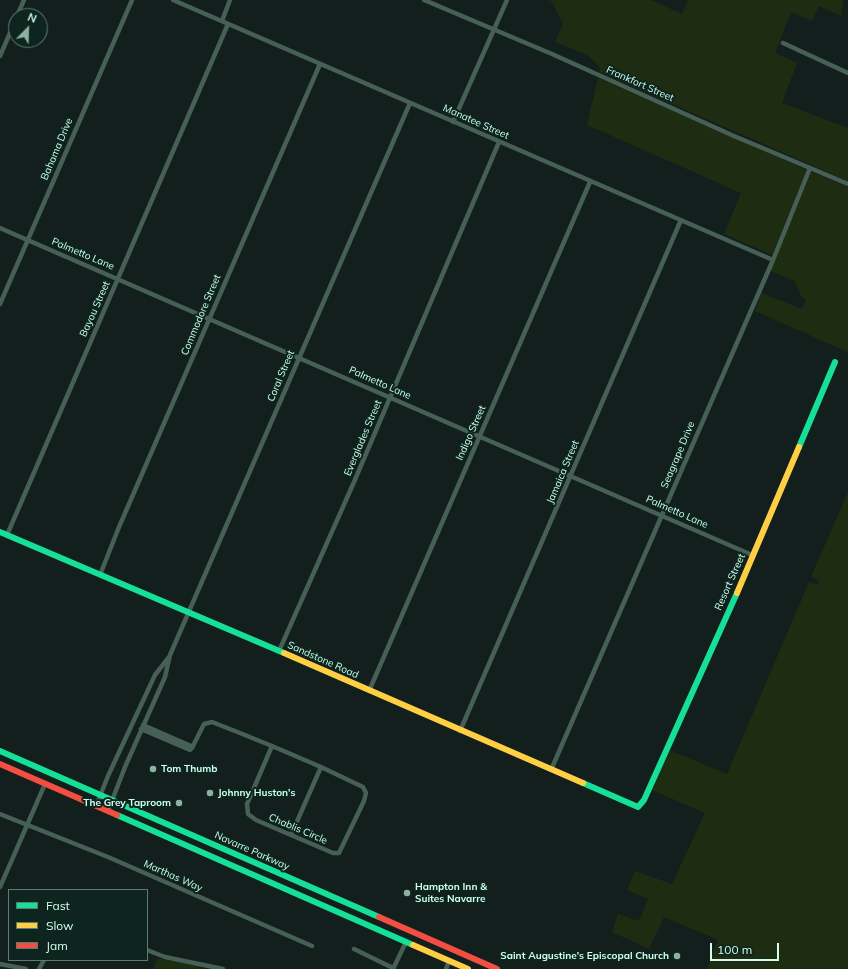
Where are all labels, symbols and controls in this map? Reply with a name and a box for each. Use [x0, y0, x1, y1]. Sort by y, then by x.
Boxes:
north arrow [8, 8, 48, 48]
text: N [26, 10, 39, 26]
street label: Frankfort Street [604, 64, 676, 104]
street label: Manatee Street [441, 102, 511, 142]
street label: Bahama Drive [39, 116, 75, 182]
street label: Palmetto Lane [50, 235, 116, 273]
street label: Commodore Street [179, 273, 223, 357]
street label: Bayou Street [77, 279, 113, 339]
street label: Coral Street [265, 349, 297, 403]
street label: Palmetto Lane [347, 364, 413, 402]
street label: Everglades Street [342, 398, 384, 478]
street label: Indigo Street [454, 404, 488, 462]
street label: Seagrape Drive [659, 420, 697, 490]
street label: Jamaica Street [544, 439, 582, 505]
street label: Palmetto Lane [644, 493, 710, 531]
street label: Resort Street [712, 552, 748, 612]
street label: Sandstone Road [286, 639, 360, 681]
place label: Tom Thumb [161, 763, 217, 775]
marker: Tom Thumb [148, 764, 158, 774]
place label: Johnny Huston's [218, 787, 296, 799]
marker: Johnny Huston's [205, 788, 215, 798]
place label: The Grey Taproom [83, 797, 171, 809]
marker: The Grey Taproom [174, 798, 184, 808]
street label: Chablis Circle [267, 811, 329, 847]
street label: Navarre Parkway [213, 829, 291, 873]
street label: Marthas Way [142, 858, 204, 894]
place label: Hampton Inn & Suites Navarre [415, 881, 487, 904]
marker: Hampton Inn & Suites Navarre [402, 888, 412, 898]
legend [8, 889, 148, 961]
text: Fast [46, 898, 70, 913]
text: Slow [46, 918, 74, 933]
scale bar [712, 935, 781, 961]
text: Jam [46, 938, 68, 953]
text: 100 m [717, 942, 752, 957]
place label: Saint Augustine's Episcopal Church [500, 950, 669, 962]
marker: Saint Augustine's Episcopal Church [672, 951, 682, 961]

